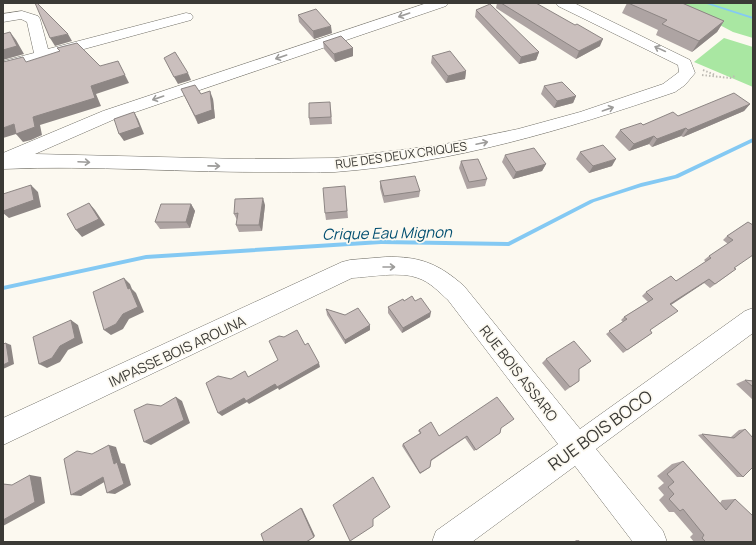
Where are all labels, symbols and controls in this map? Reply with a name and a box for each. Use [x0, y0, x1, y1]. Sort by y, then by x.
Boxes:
one-way arrow [398, 12, 411, 19]
one-way arrow [655, 45, 667, 52]
one-way arrow [275, 53, 287, 61]
one-way arrow [151, 95, 164, 102]
one-way arrow [601, 105, 614, 112]
street label: RUE DES DEUX CRIQUES [334, 137, 468, 173]
one-way arrow [475, 138, 488, 146]
one-way arrow [77, 158, 90, 166]
one-way arrow [207, 162, 220, 169]
water label: Crique Eau Mignon [322, 221, 453, 245]
one-way arrow [382, 263, 395, 271]
street label: IMPASSE BOIS AROUNA [105, 311, 249, 391]
street label: RUE BOIS ASSARO [476, 321, 562, 425]
street label: RUE BOIS BOCO [543, 384, 657, 476]

